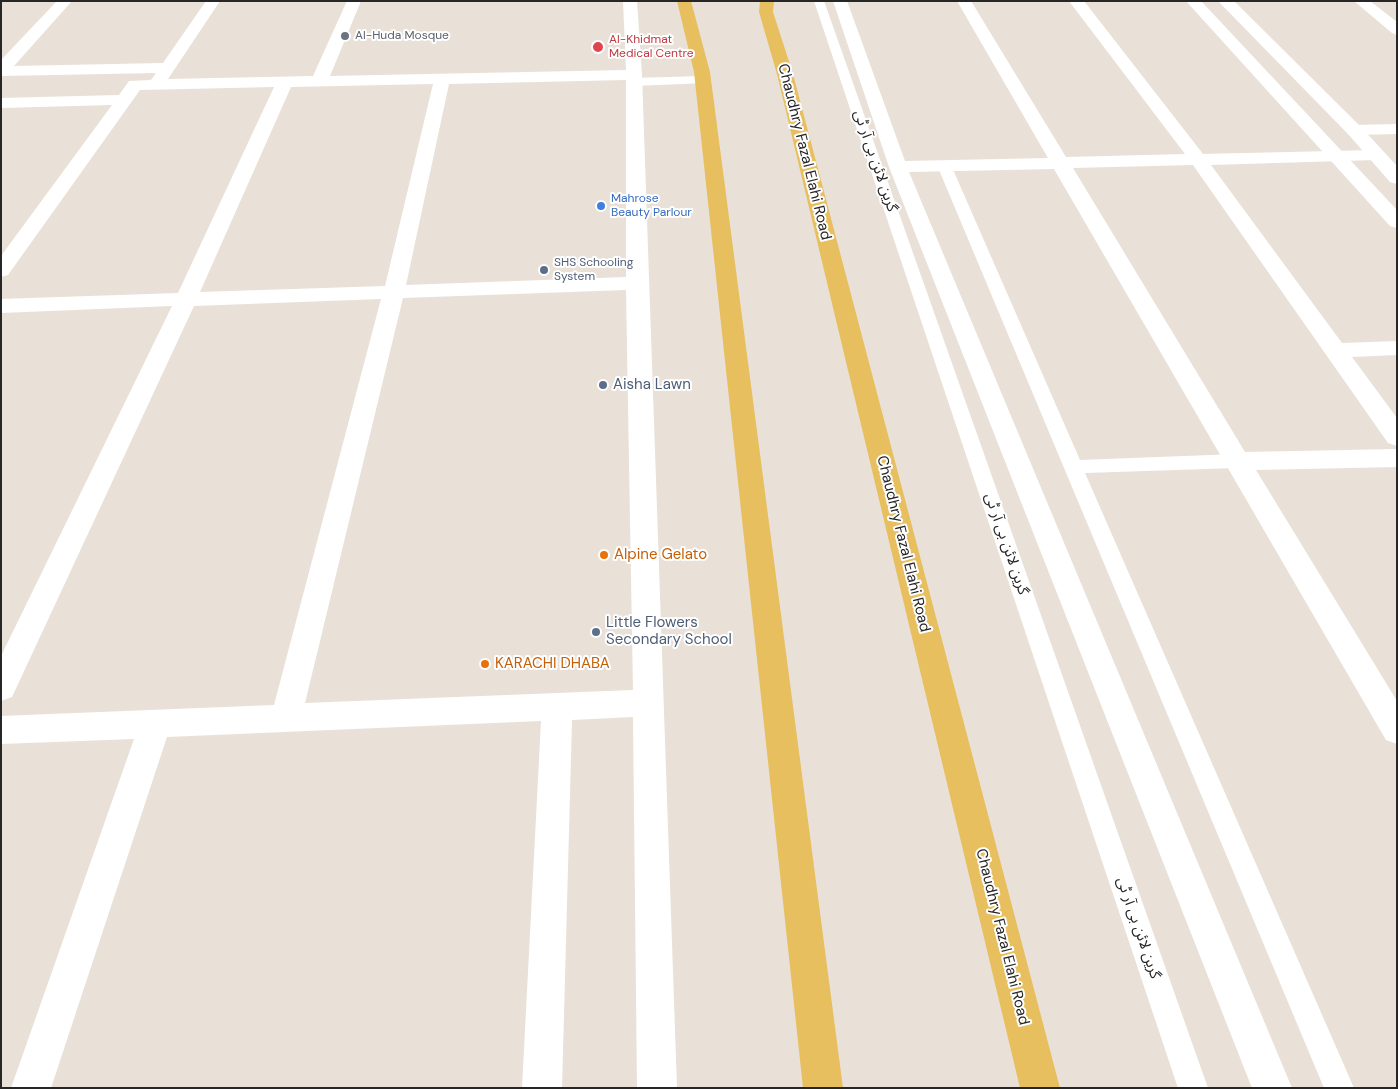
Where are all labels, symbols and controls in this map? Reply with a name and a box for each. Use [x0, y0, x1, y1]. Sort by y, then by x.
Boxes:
place label: Al-Huda Mosque [355, 29, 449, 43]
marker: Al-Huda Mosque [339, 30, 351, 42]
place label: Al-Khidmat Medical Centre [609, 33, 694, 61]
marker: Al-Khidmat Medical Centre [591, 40, 605, 54]
street label: Chaudhry Fazal Elahi Road [773, 62, 835, 242]
street label: گرین لائن بی آر ٹی [849, 108, 901, 214]
place label: Mahrose Beauty Parlour [611, 192, 692, 220]
marker: Mahrose Beauty Parlour [595, 200, 607, 212]
place label: SHS Schooling System [554, 256, 633, 284]
marker: SHS Schooling System [538, 264, 550, 276]
place label: Aisha Lawn [613, 376, 691, 394]
marker: Aisha Lawn [597, 379, 609, 391]
street label: Chaudhry Fazal Elahi Road [872, 454, 934, 634]
street label: گرین لائن بی آر ٹی [980, 491, 1032, 597]
place label: Alpine Gelato [614, 546, 707, 564]
marker: Alpine Gelato [598, 549, 610, 561]
place label: Little Flowers Secondary School [606, 614, 732, 649]
marker: Little Flowers Secondary School [590, 626, 602, 638]
place label: KARACHI DHABA [495, 655, 610, 673]
marker: KARACHI DHABA [479, 658, 491, 670]
street label: Chaudhry Fazal Elahi Road [971, 847, 1033, 1027]
street label: گرین لائن بی آر ٹی [1112, 875, 1164, 981]

